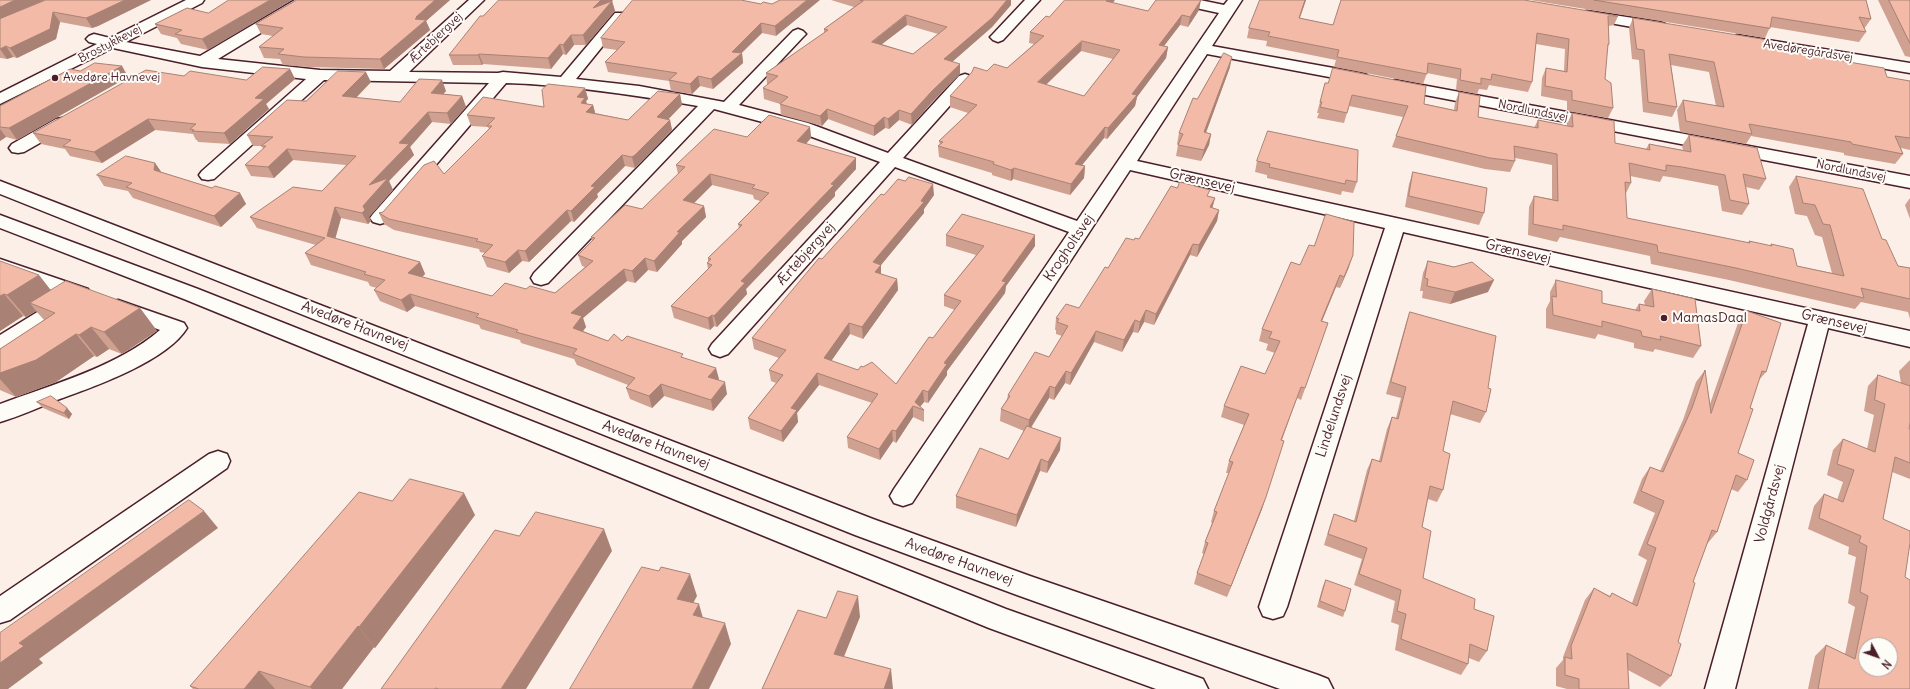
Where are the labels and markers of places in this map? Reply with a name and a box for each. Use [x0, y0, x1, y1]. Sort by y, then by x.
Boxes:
place label: Avedøre Havnevej [63, 71, 160, 85]
marker: Avedøre Havnevej [50, 73, 60, 83]
place label: MamasDaal [1672, 310, 1747, 326]
marker: MamasDaal [1659, 313, 1669, 323]

